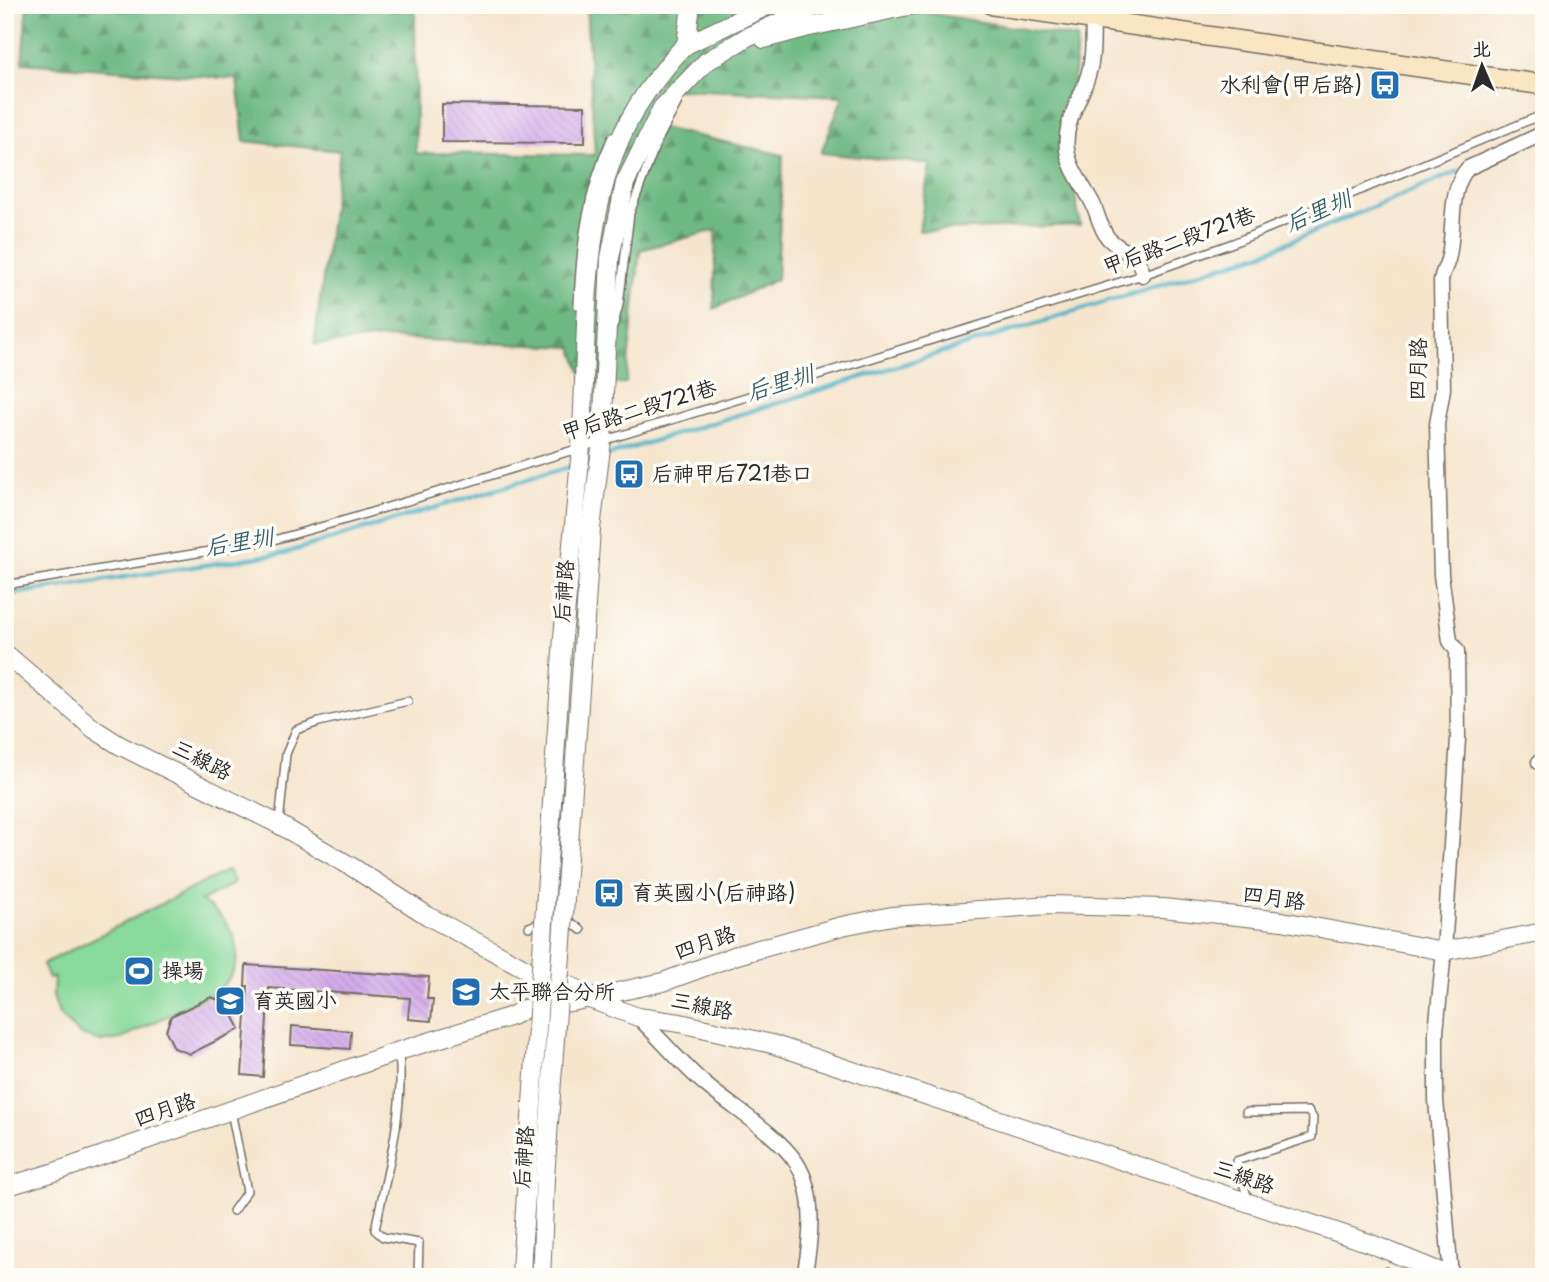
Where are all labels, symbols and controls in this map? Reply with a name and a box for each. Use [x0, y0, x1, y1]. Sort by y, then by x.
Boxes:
north arrow [1448, 32, 1518, 102]
text: 北 [1471, 34, 1491, 62]
place label: 水利會(甲后路) [1219, 67, 1362, 99]
bus stop icon: 水利會(甲后路) [1368, 68, 1402, 102]
water label: 后里圳 [1279, 179, 1359, 239]
street label: 甲后路二段721巷 [1097, 197, 1259, 282]
street label: 四月路 [1399, 337, 1433, 401]
water label: 后里圳 [741, 354, 821, 408]
street label: 甲后路二段721巷 [557, 369, 720, 447]
place label: 后神甲后721巷口 [652, 456, 812, 488]
bus stop icon: 后神甲后721巷口 [612, 457, 646, 491]
water label: 后里圳 [202, 517, 279, 563]
street label: 后神路 [544, 558, 580, 623]
street label: 三線路 [168, 730, 238, 787]
place label: 育英國小(后神路) [632, 875, 796, 907]
bus stop icon: 育英國小(后神路) [592, 876, 626, 910]
street label: 四月路 [1241, 876, 1308, 916]
street label: 四月路 [669, 916, 739, 966]
place label: 操場 [162, 953, 204, 985]
sports icon: 操場 [122, 954, 156, 988]
place label: 太平聯合分所 [489, 974, 615, 1006]
school or university icon: 太平聯合分所 [449, 975, 483, 1009]
street label: 三線路 [668, 982, 737, 1026]
place label: 育英國小 [253, 983, 337, 1015]
school or university icon: 育英國小 [213, 984, 247, 1018]
street label: 四月路 [129, 1083, 199, 1133]
street label: 后神路 [504, 1124, 540, 1189]
street label: 三線路 [1210, 1150, 1280, 1200]

